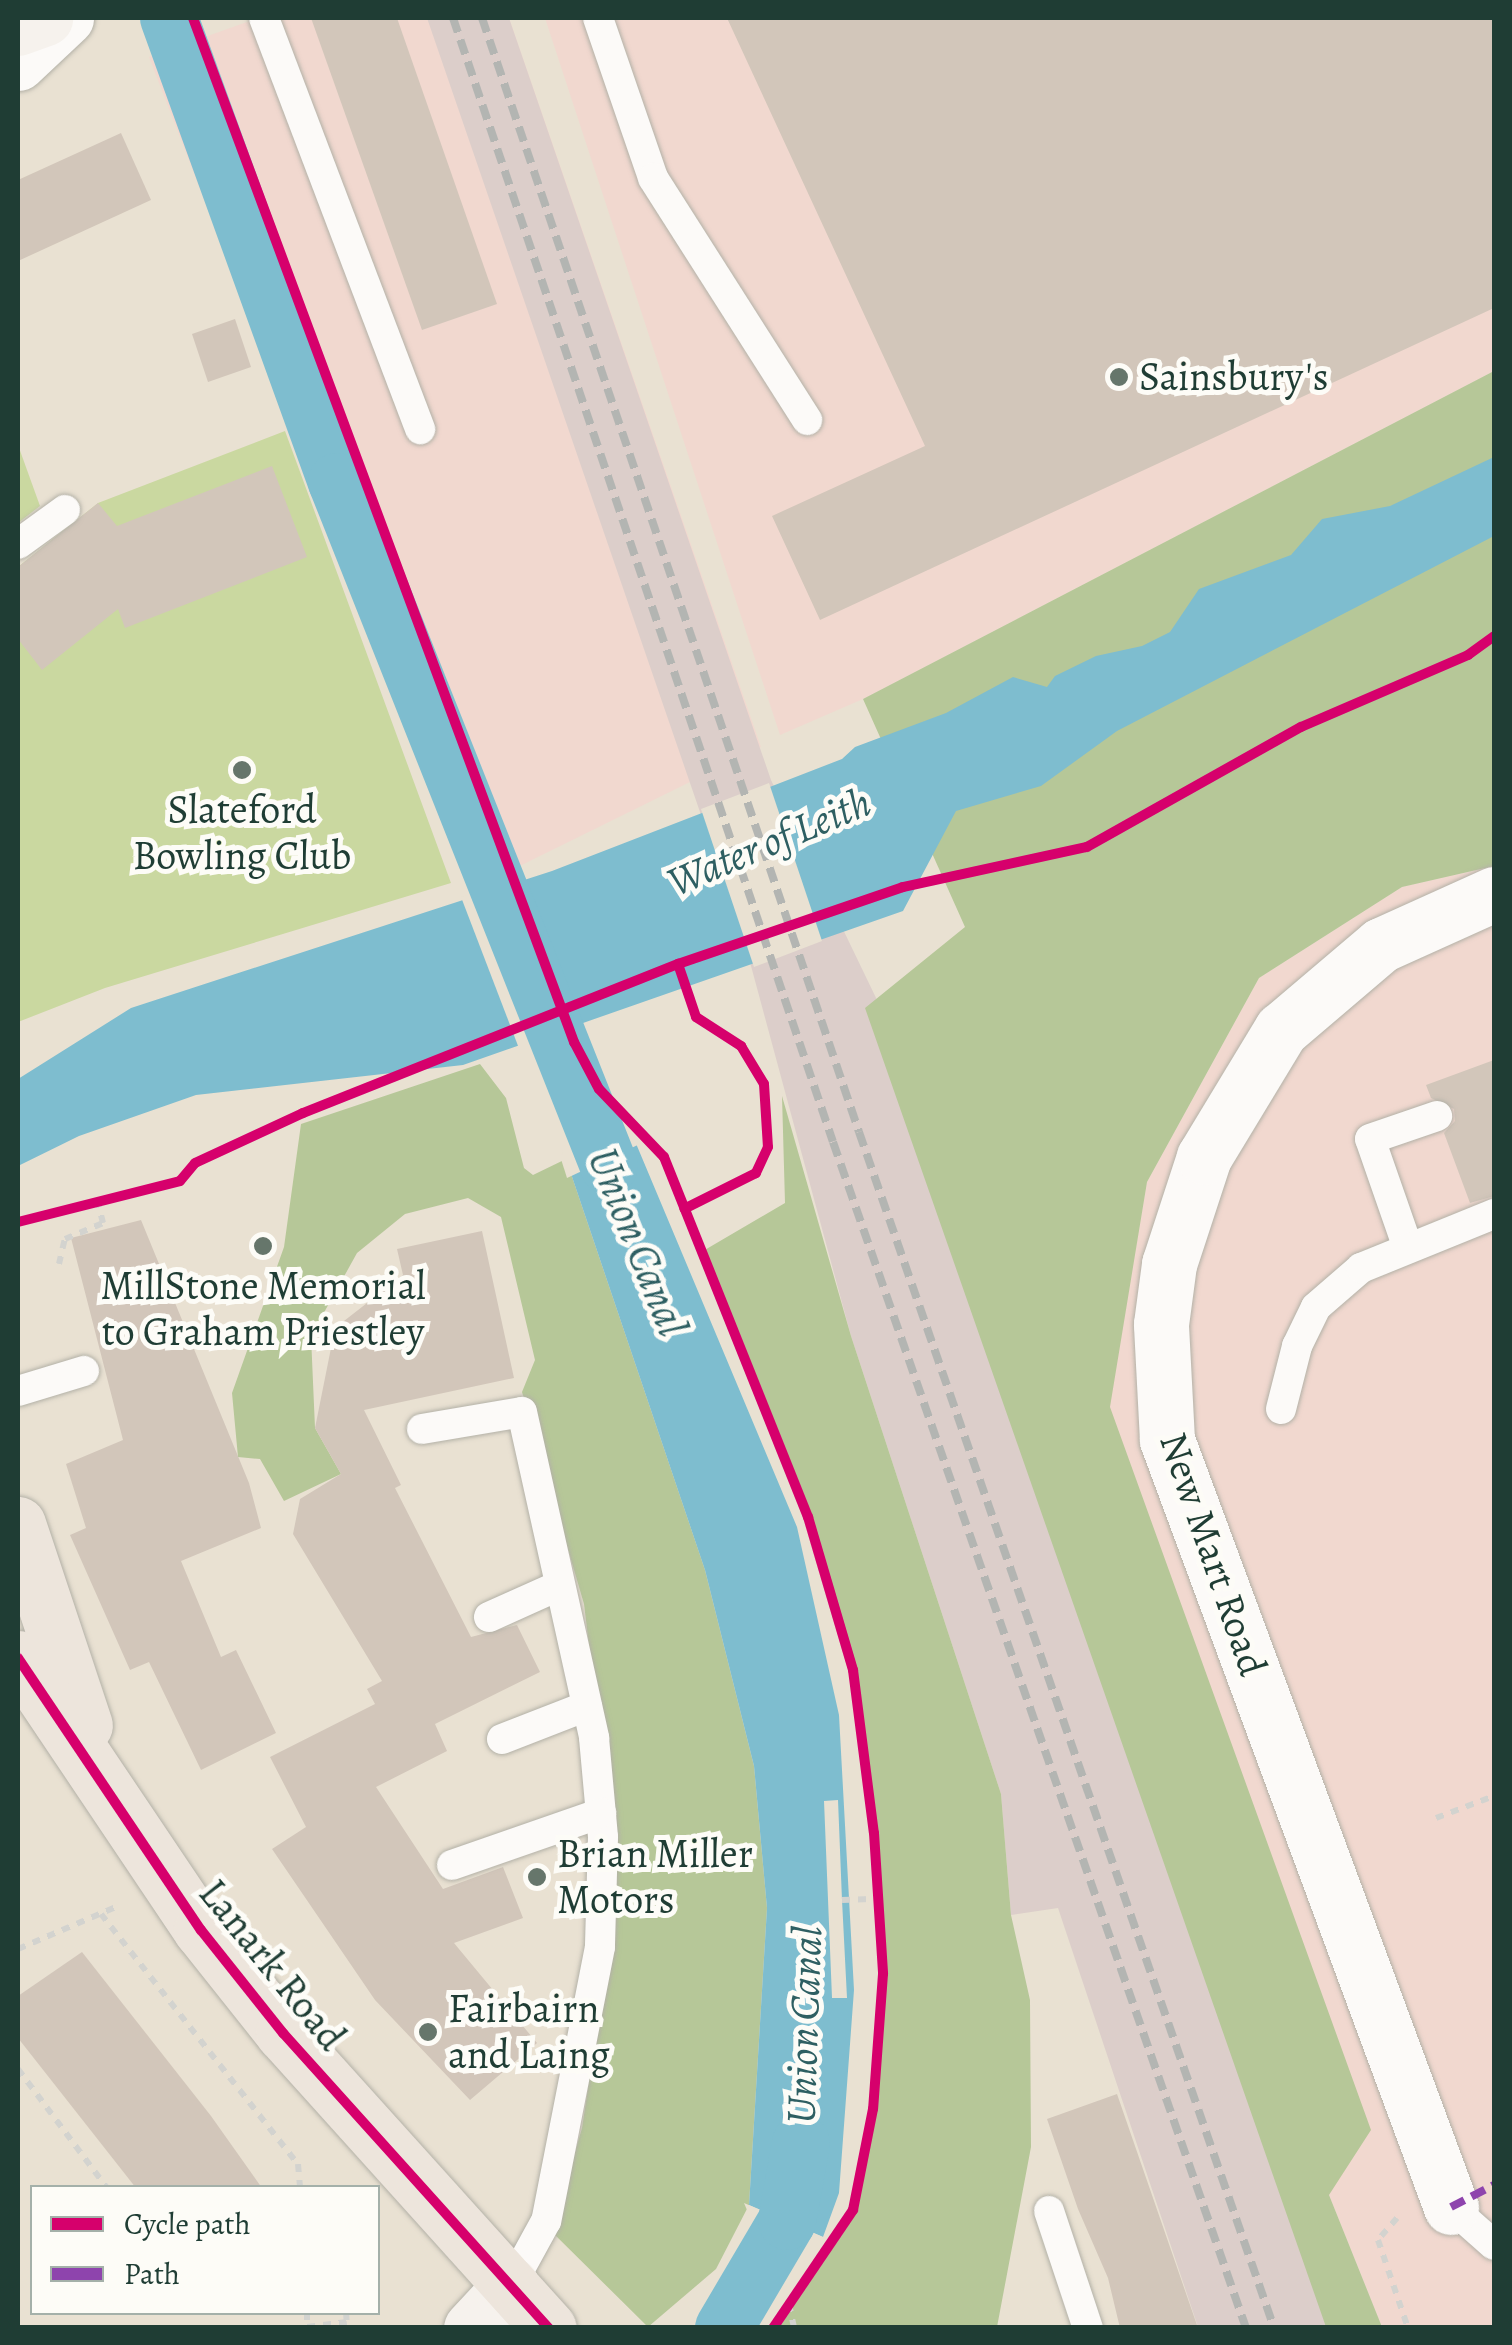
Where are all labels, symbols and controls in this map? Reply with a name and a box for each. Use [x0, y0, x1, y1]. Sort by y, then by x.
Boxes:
place label: Sainsbury's [1139, 353, 1329, 401]
marker: Sainsbury's [1108, 366, 1130, 388]
marker: Slateford Bowling Club [231, 759, 253, 781]
water label: Water of Leith [660, 777, 878, 907]
place label: Slateford Bowling Club [133, 786, 351, 880]
water label: Union Canal [578, 1141, 698, 1343]
marker: MillStone Memorial to Graham Priestley [252, 1235, 274, 1257]
place label: MillStone Memorial to Graham Priestley [100, 1262, 426, 1356]
street label: New Mart Road [1149, 1426, 1277, 1682]
place label: Brian Miller Motors [557, 1830, 753, 1924]
marker: Brian Miller Motors [526, 1866, 548, 1888]
street label: Lanark Road [189, 1870, 355, 2060]
water label: Union Canal [775, 1925, 833, 2125]
place label: Fairbairn and Laing [448, 1985, 610, 2079]
marker: Fairbairn and Laing [417, 2021, 439, 2043]
legend [30, 2185, 380, 2315]
text: Cycle path [124, 2204, 251, 2244]
text: Path [124, 2254, 180, 2294]

